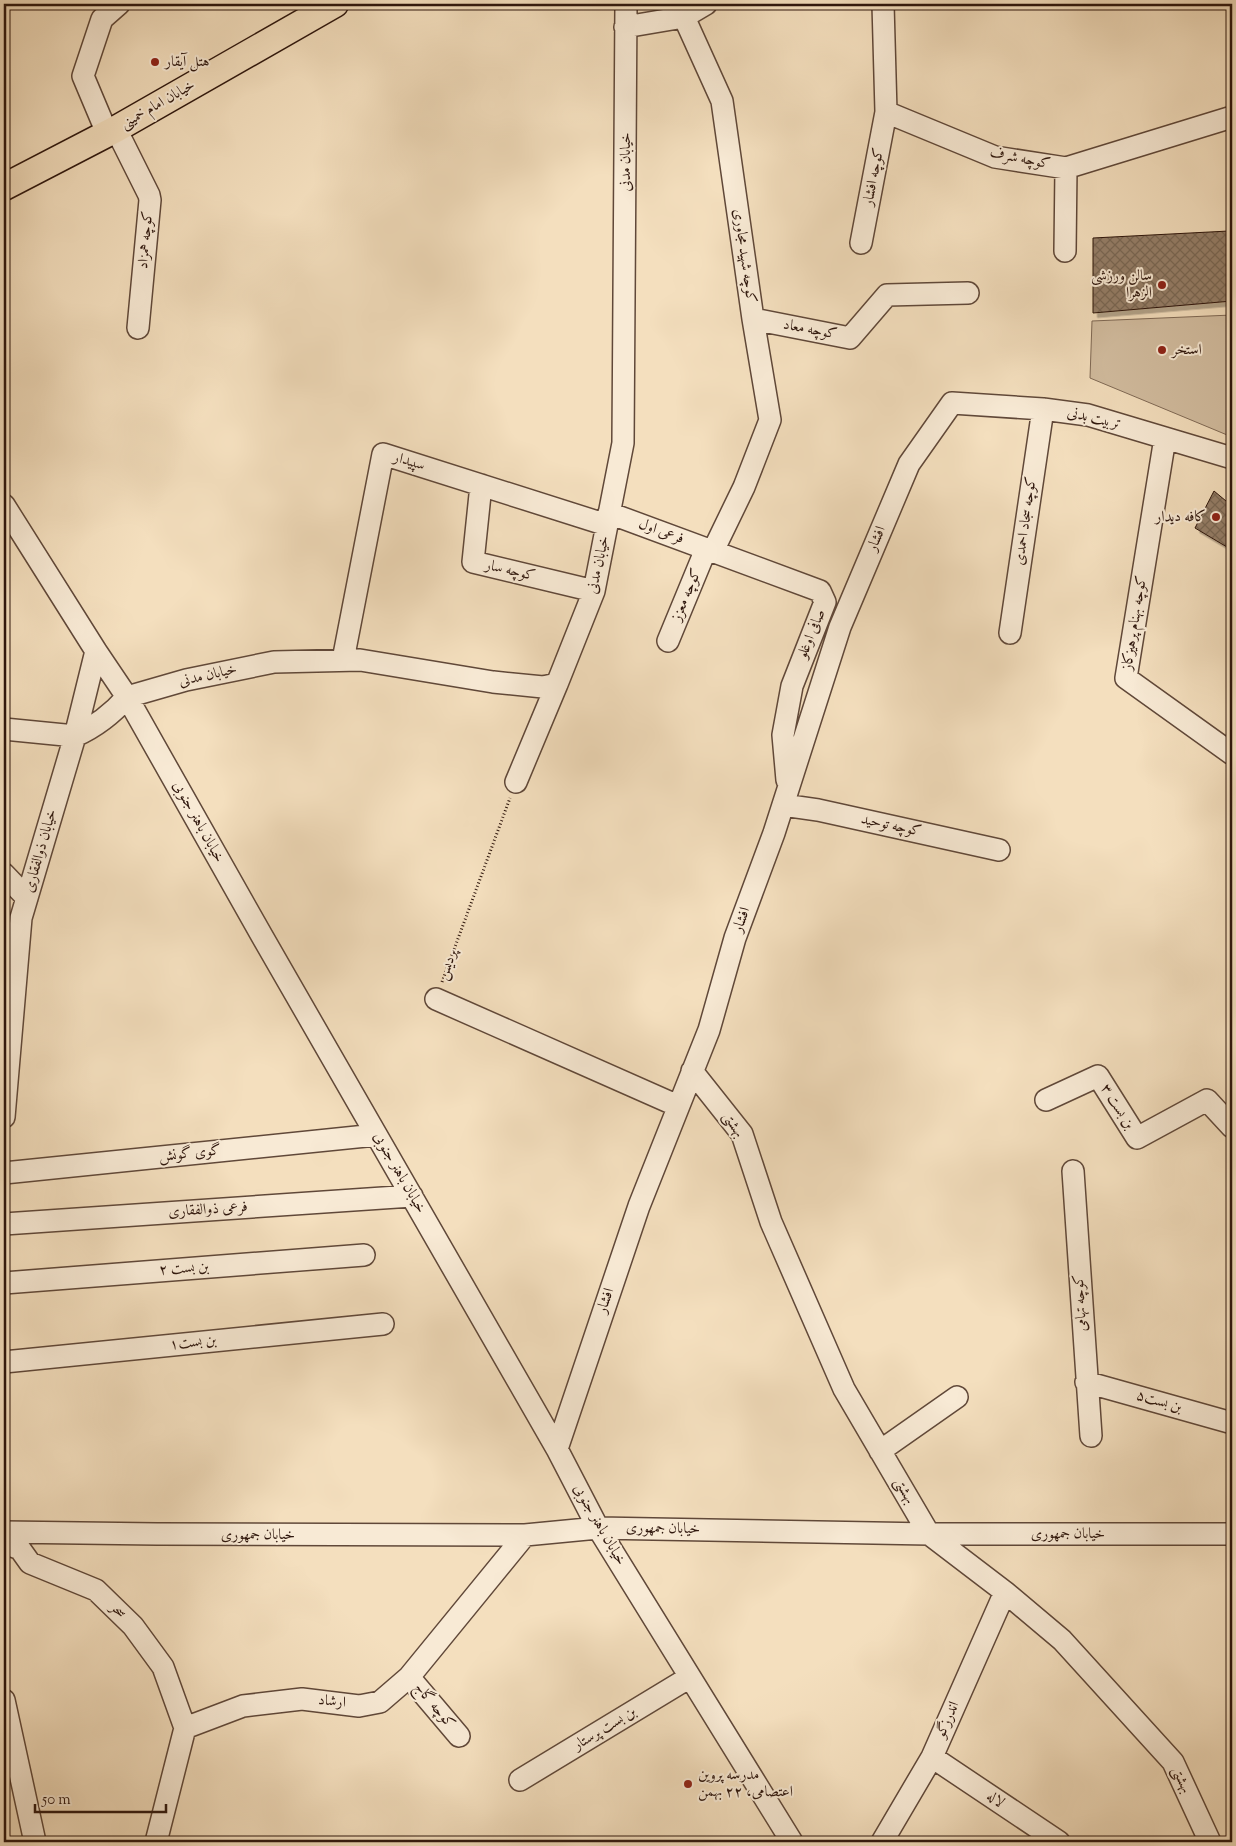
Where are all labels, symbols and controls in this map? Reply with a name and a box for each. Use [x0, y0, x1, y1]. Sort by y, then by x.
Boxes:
place label: هتل آیقار [163, 52, 210, 73]
marker: هتل آیقار [149, 56, 161, 68]
street label: خیابان امام خمینی [117, 75, 200, 136]
street label: خیابان مدنی [616, 133, 637, 191]
street label: کوچه شرف [988, 143, 1052, 175]
street label: کوچه افشار [858, 146, 890, 210]
street label: کوچه شهید مجاوری [727, 208, 761, 304]
street label: کوچه همزاد [133, 210, 159, 270]
place label: سالن ورزشی الزهرا [1091, 266, 1152, 304]
marker: سالن ورزشی الزهرا [1156, 279, 1168, 291]
street label: کوچه معاد [781, 314, 839, 346]
place label: استخر [1170, 340, 1202, 361]
marker: استخر [1156, 344, 1168, 356]
street label: تربیت بدنی [1065, 403, 1123, 435]
street label: سپیدار [389, 447, 427, 477]
street label: کوچه سجاد احمدی [1009, 475, 1043, 567]
place label: کافه دیدار [1153, 507, 1206, 528]
marker: کافه دیدار [1210, 511, 1222, 523]
street label: فرعی اول [635, 514, 687, 550]
street label: افشار [862, 523, 892, 557]
street label: خیابان مدنی [583, 534, 615, 596]
street label: کوچه سار [481, 555, 537, 587]
street label: کوچه معزز [666, 565, 708, 626]
street label: کوچه بهنام پرهیزکاز [1117, 574, 1154, 674]
street label: صافی اوغلو [792, 606, 831, 664]
street label: خیابان مدنی [177, 659, 239, 693]
street label: خیابان باهنر جنوبی [167, 777, 229, 867]
street label: خیابان ذوالفقاری [19, 807, 63, 895]
street label: کوچه توحید [859, 809, 923, 843]
street label: افشار [727, 904, 756, 938]
street label: پردیس [433, 945, 464, 983]
street label: بن بست ۳ [1095, 1080, 1139, 1134]
street label: بهشتی [717, 1108, 749, 1142]
street label: خیابان باهنر جنوبی [367, 1129, 431, 1217]
street label: گوی گونش [158, 1140, 222, 1168]
street label: فرعی ذوالفقاری [168, 1197, 248, 1223]
street label: بن بست ۲ [158, 1257, 210, 1281]
street label: کوچه تهامی [1069, 1274, 1093, 1332]
street label: افشار [591, 1285, 620, 1318]
street label: بن بست۱ [168, 1330, 218, 1356]
street label: بن بست۵ [1133, 1385, 1185, 1419]
street label: بهشتی [888, 1474, 920, 1508]
street label: خیابان باهنر جنوبی [567, 1481, 631, 1569]
street label: خیابان جمهوری [626, 1518, 700, 1540]
street label: خیابان جمهوری [1031, 1524, 1105, 1545]
street label: خیابان جمهوری [221, 1525, 295, 1546]
street label: سحر [104, 1597, 131, 1624]
street label: کوچه گاج [408, 1678, 460, 1734]
street label: ارشاد [317, 1690, 347, 1714]
street label: اندرزگو [930, 1698, 965, 1743]
street label: بن بست پرستار [568, 1702, 641, 1757]
street label: بهشتی [1166, 1763, 1196, 1797]
place label: مدرسه پروین اعتصامی، ۲۲ بهمن [698, 1765, 793, 1803]
marker: مدرسه پروین اعتصامی، ۲۲ بهمن [682, 1778, 694, 1790]
scale bar [35, 1781, 166, 1813]
street label: لاله [982, 1786, 1008, 1814]
text: 50 m [41, 1790, 71, 1811]

